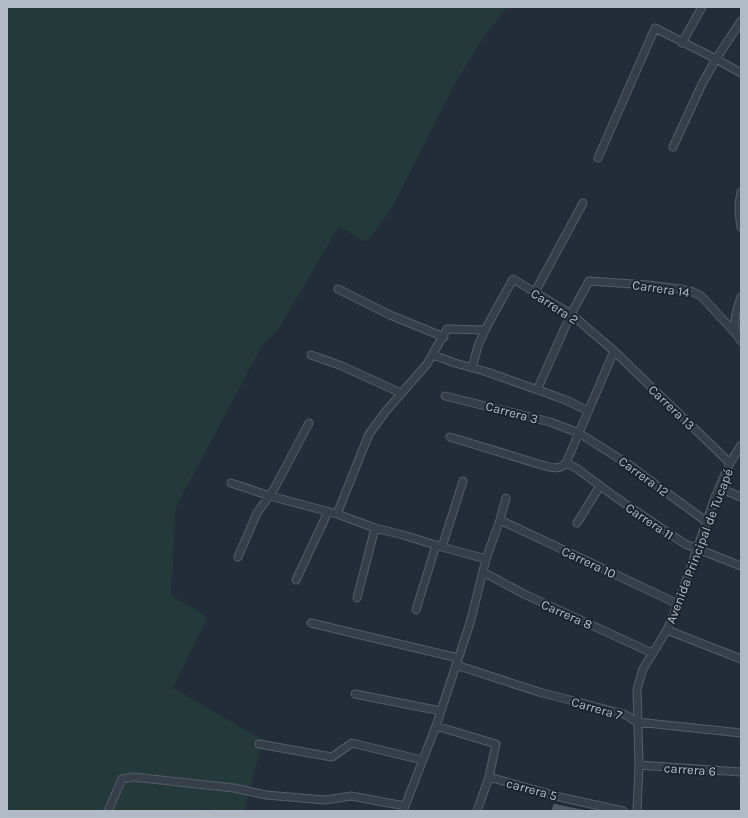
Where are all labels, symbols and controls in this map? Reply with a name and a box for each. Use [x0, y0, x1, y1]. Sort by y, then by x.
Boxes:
street label: Carrera 14 [631, 277, 691, 300]
street label: Carrera 2 [528, 286, 581, 327]
street label: Carrera 13 [646, 382, 698, 433]
street label: Carrera 3 [484, 398, 540, 427]
street label: Carrera 12 [616, 453, 672, 500]
street label: Avenida Principal de Tucapé [663, 466, 736, 626]
street label: Carrera 11 [623, 500, 677, 543]
street label: Carrera 10 [559, 543, 619, 582]
street label: Carrera 8 [539, 597, 595, 632]
street label: Carrera 7 [570, 694, 624, 723]
street label: carrera 6 [663, 760, 717, 779]
street label: carrera 5 [505, 775, 559, 803]

